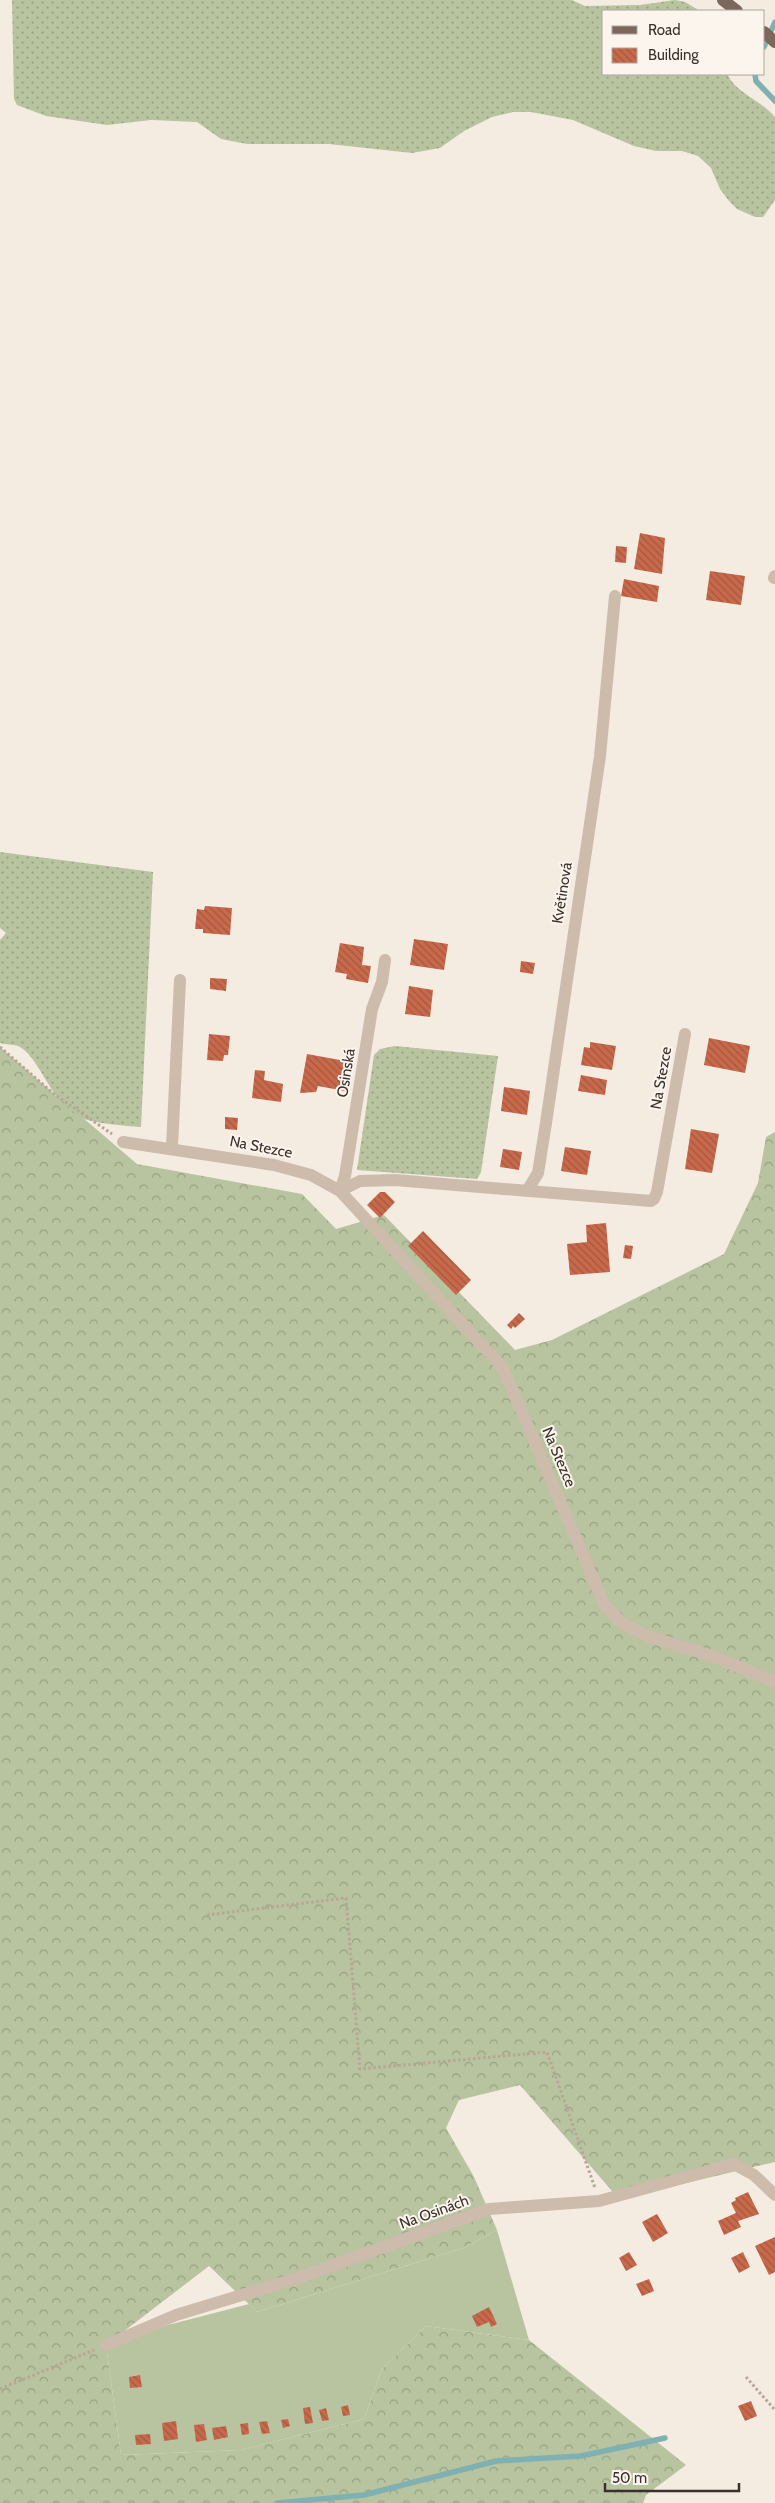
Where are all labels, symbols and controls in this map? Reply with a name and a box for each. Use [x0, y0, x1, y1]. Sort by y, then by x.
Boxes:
legend [602, 10, 765, 75]
text: Road [648, 21, 681, 39]
text: Building [648, 46, 699, 64]
street label: Květinová [548, 860, 576, 925]
street label: Na Stezce [647, 1045, 675, 1111]
street label: Osinská [333, 1046, 359, 1099]
street label: Na Stezce [228, 1132, 294, 1162]
street label: Na Stezce [538, 1424, 580, 1490]
street label: Na Osinách [397, 2191, 471, 2233]
scale bar [605, 2460, 739, 2492]
text: 50 m [612, 2469, 647, 2487]

